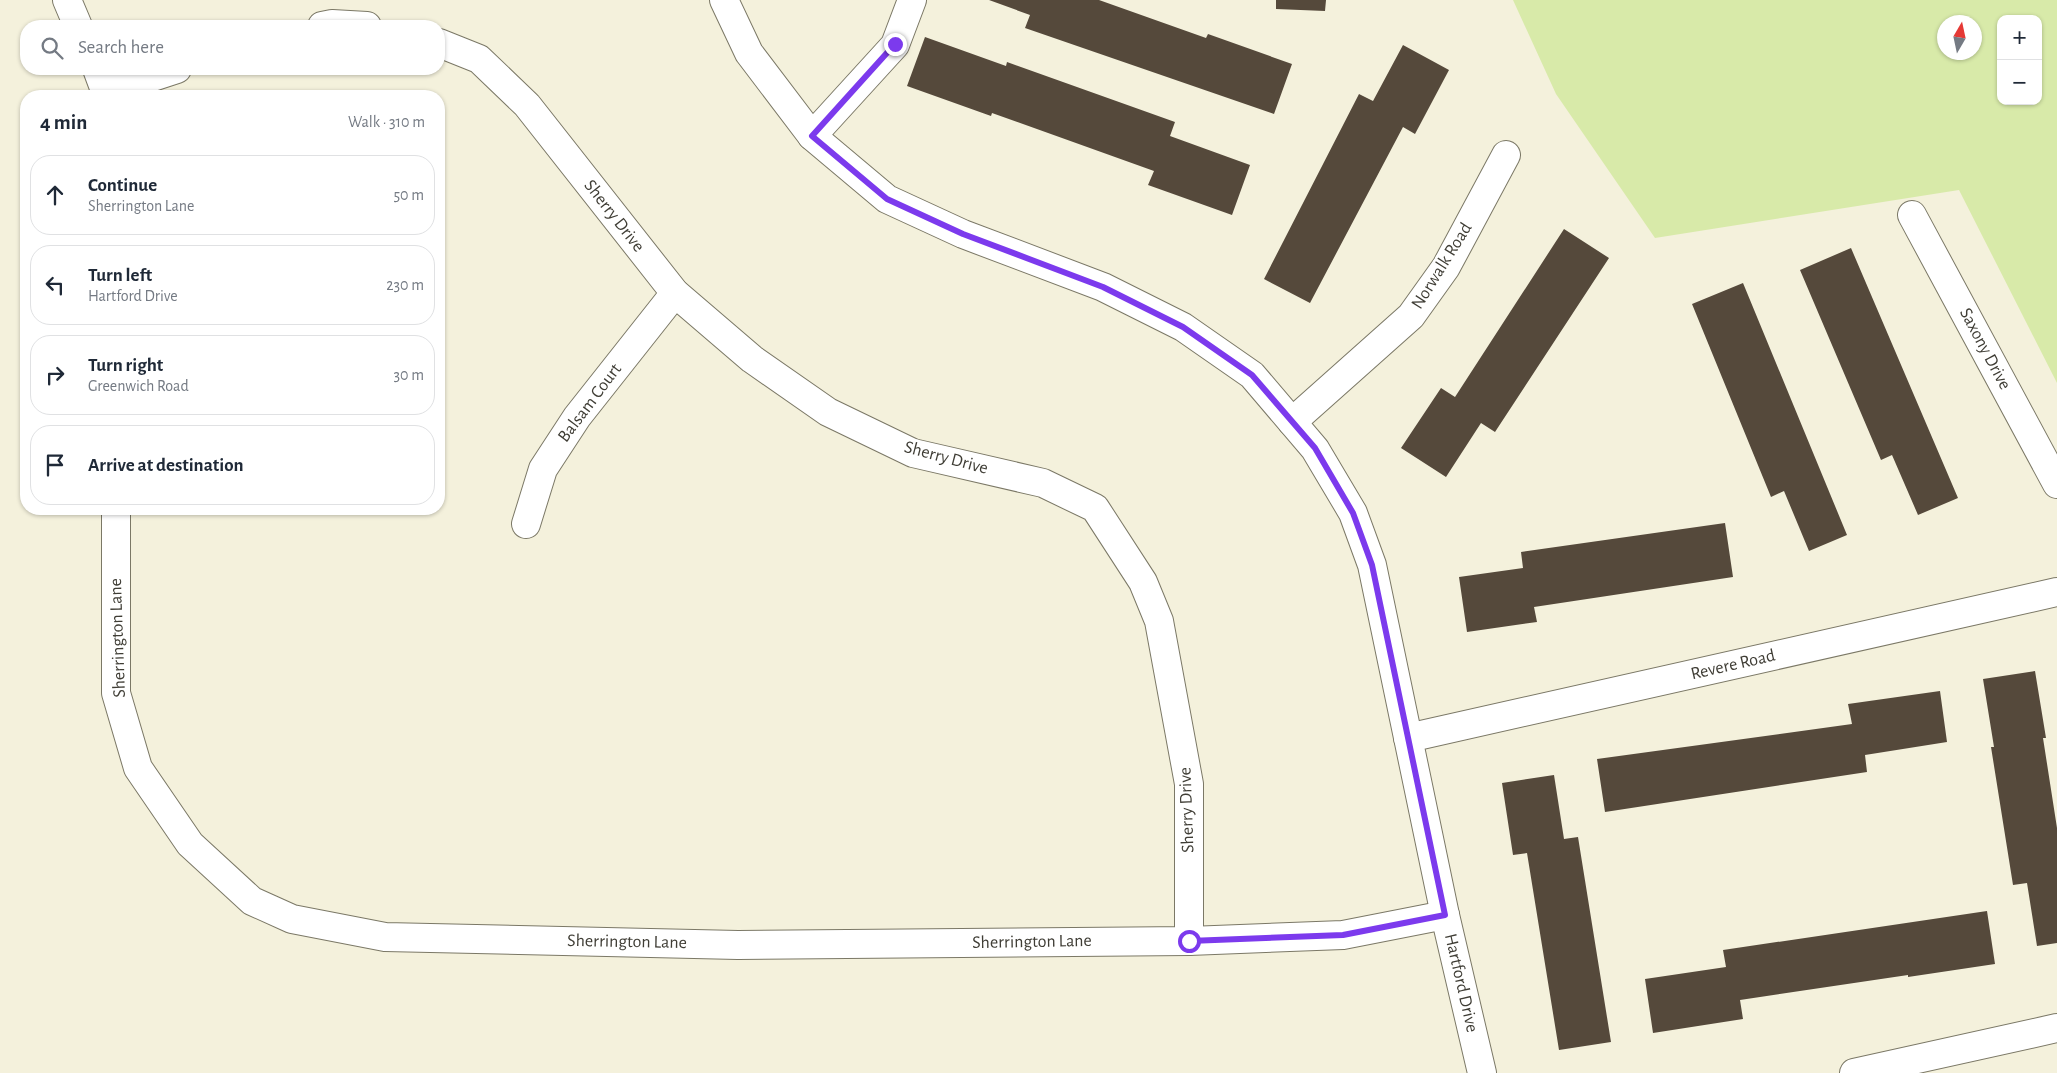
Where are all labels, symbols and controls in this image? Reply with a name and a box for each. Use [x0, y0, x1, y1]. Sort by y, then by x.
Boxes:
north arrow [1937, 15, 1982, 60]
map controls [1997, 15, 2042, 105]
button: + [1997, 15, 2042, 60]
search box [20, 20, 445, 75]
route end [884, 33, 907, 56]
icon: search [38, 34, 66, 62]
text: Search here [78, 38, 164, 57]
button: − [1997, 60, 2042, 105]
text: 4 min [40, 112, 87, 133]
text: Walk · 310 m [348, 114, 425, 130]
text: Continue [88, 176, 157, 195]
street label: Sherry Drive [580, 177, 648, 255]
icon: ahead [41, 181, 69, 209]
text: 50 m [393, 187, 424, 203]
text: Sherrington Lane [88, 198, 194, 214]
street label: Norwalk Road [1408, 220, 1476, 312]
text: Turn left [88, 266, 152, 285]
icon: left [41, 271, 69, 299]
text: 230 m [386, 277, 424, 293]
text: Hartford Drive [88, 288, 178, 304]
street label: Saxony Drive [1956, 305, 2014, 393]
text: Turn right [88, 356, 163, 375]
street label: Balsam Court [555, 360, 625, 446]
icon: right [41, 361, 69, 389]
text: 30 m [394, 367, 424, 383]
text: Greenwich Road [88, 378, 189, 394]
street label: Sherry Drive [902, 438, 990, 478]
icon: arrive [41, 451, 69, 479]
text: Arrive at destination [88, 456, 244, 475]
street label: Sherrington Lane [107, 578, 129, 698]
street label: Revere Road [1689, 647, 1777, 683]
street label: Sherry Drive [1177, 767, 1197, 853]
route start [1178, 930, 1201, 953]
street label: Sherrington Lane [567, 932, 687, 952]
street label: Sherrington Lane [972, 932, 1092, 952]
street label: Hartford Drive [1441, 932, 1481, 1034]

